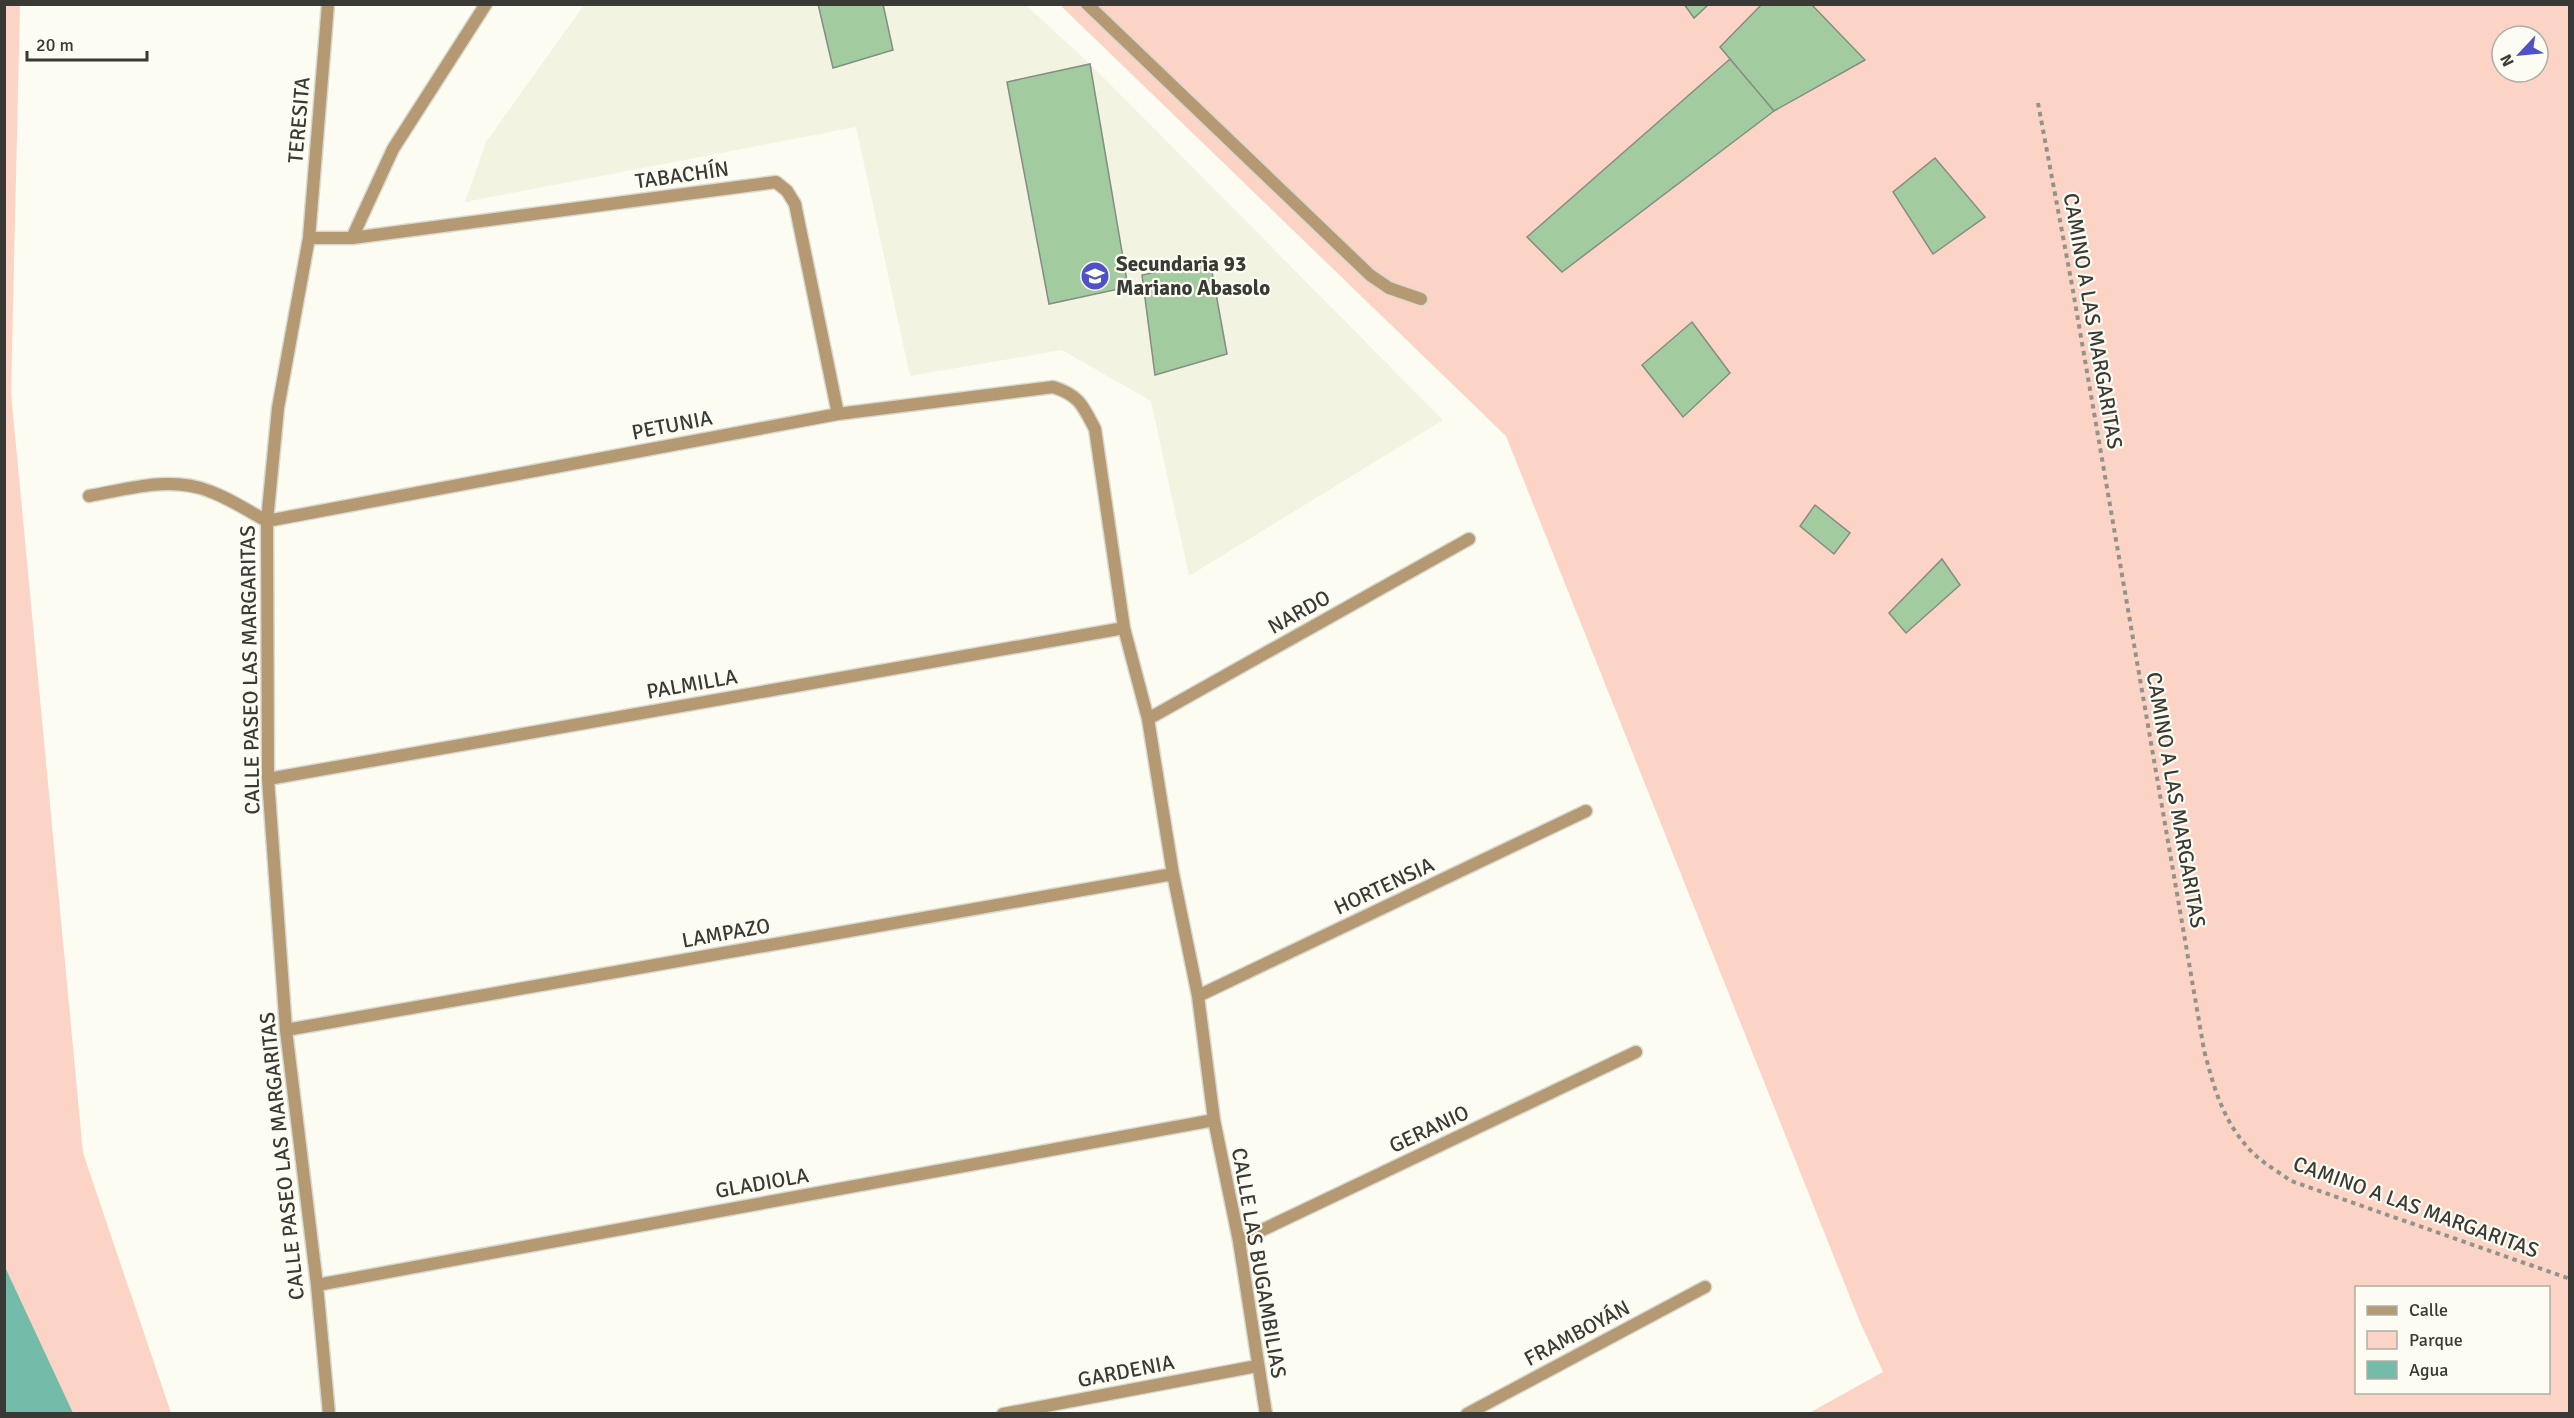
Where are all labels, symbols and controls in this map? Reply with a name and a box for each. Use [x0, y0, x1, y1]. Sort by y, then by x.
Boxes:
scale bar [27, 24, 147, 62]
north arrow [2490, 24, 2550, 84]
text: 20 m [36, 34, 74, 56]
text: N [2496, 51, 2519, 70]
street label: TERESITA [282, 76, 316, 164]
street label: TABACHÍN [633, 156, 731, 194]
street label: CAMINO A LAS MARGARITAS [2058, 191, 2128, 451]
place label: Secundaria 93 Mariano Abasolo [1116, 251, 1270, 301]
school or university icon: Secundaria 93 Mariano Abasolo [1079, 260, 1111, 292]
street label: PETUNIA [630, 404, 715, 446]
street label: CALLE PASEO LAS MARGARITAS [234, 525, 266, 815]
street label: NARDO [1263, 584, 1335, 640]
street label: PALMILLA [645, 663, 740, 705]
street label: CAMINO A LAS MARGARITAS [2141, 670, 2211, 930]
street label: HORTENSIA [1330, 851, 1438, 920]
street label: LAMPAZO [680, 912, 772, 954]
street label: CALLE PASEO LAS MARGARITAS [254, 1011, 310, 1301]
street label: GERANIO [1385, 1099, 1473, 1159]
street label: CALLE LAS BUGAMBILIAS [1226, 1146, 1292, 1380]
street label: CAMINO A LAS MARGARITAS [2290, 1150, 2542, 1264]
street label: GLADIOLA [713, 1162, 811, 1204]
legend [2355, 1286, 2550, 1394]
street label: FRAMBOYÁN [1520, 1294, 1634, 1372]
text: Calle [2409, 1299, 2448, 1321]
text: Parque [2409, 1329, 2463, 1351]
street label: GARDENIA [1076, 1349, 1177, 1393]
text: Agua [2409, 1359, 2448, 1381]

